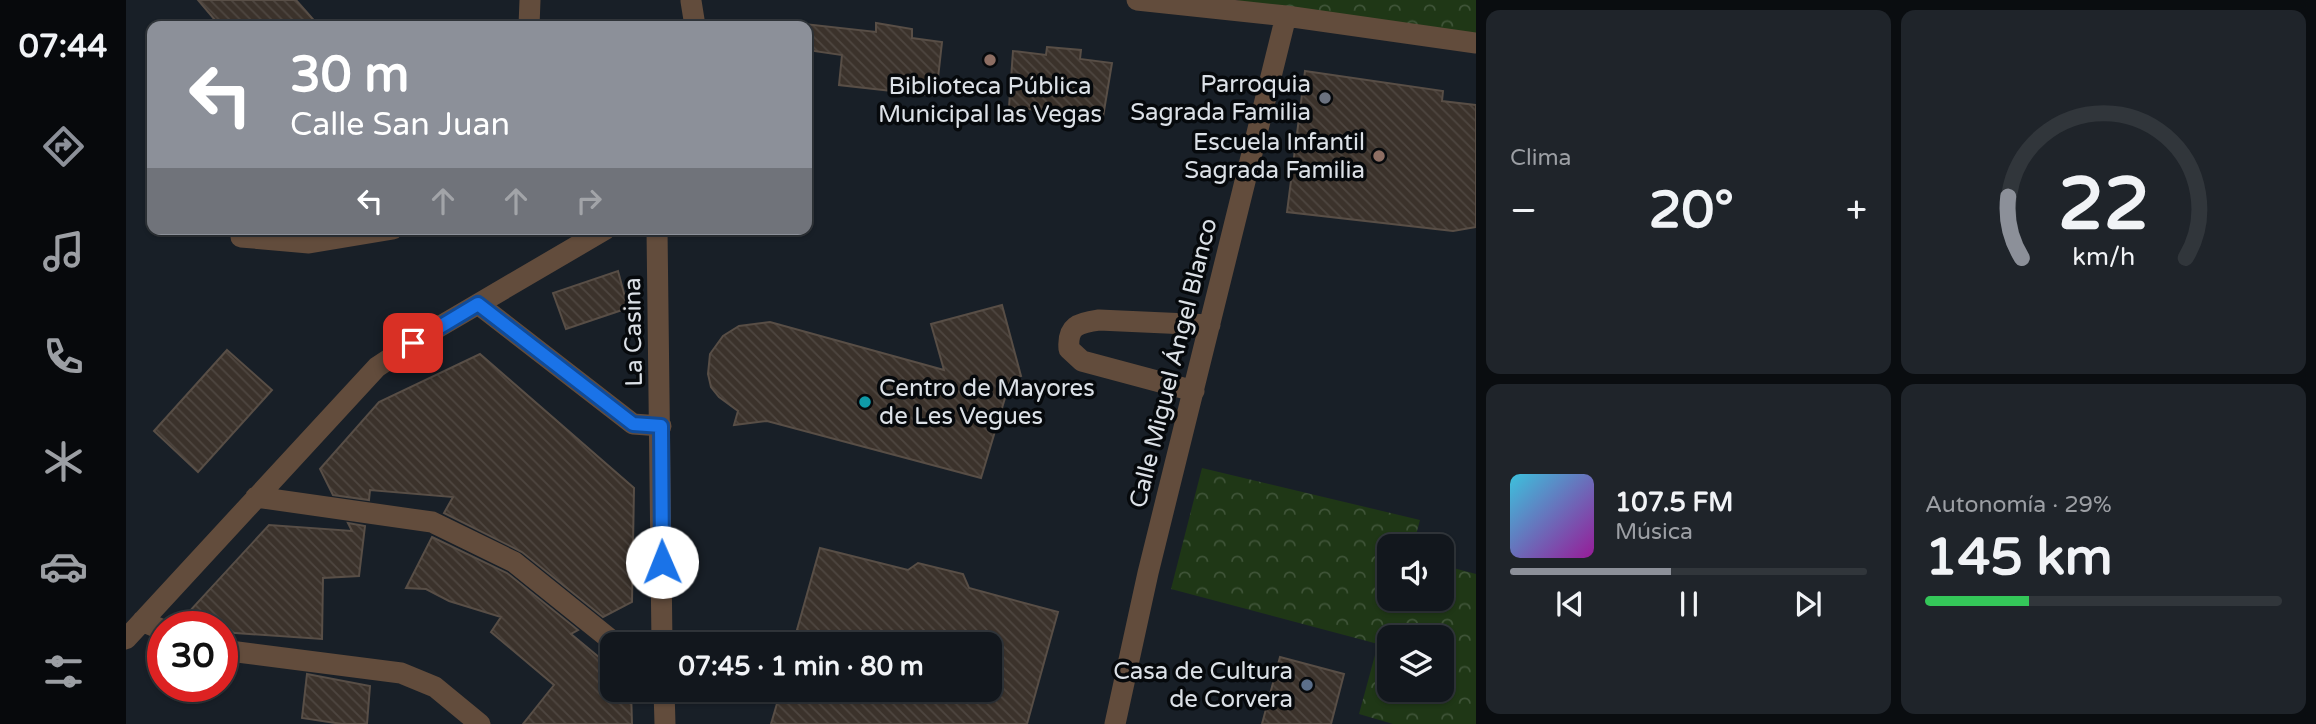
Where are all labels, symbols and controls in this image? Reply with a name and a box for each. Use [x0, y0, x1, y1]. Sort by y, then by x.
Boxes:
text: 07:44 [19, 28, 107, 66]
text: 30 m [290, 46, 409, 105]
icon: left [175, 49, 266, 140]
marker: Biblioteca Pública Municipal las Vegas [982, 52, 998, 68]
place label: Parroquia Sagrada Familia [1130, 70, 1311, 127]
place label: Biblioteca Pública Municipal las Vegas [878, 72, 1102, 129]
marker: Parroquia Sagrada Familia [1317, 90, 1333, 106]
text: Calle San Juan [290, 106, 510, 144]
icon: directions [39, 122, 88, 171]
place label: Escuela Infantil Sagrada Familia [1184, 128, 1365, 185]
text: Clima [1510, 144, 1571, 172]
marker: Escuela Infantil Sagrada Familia [1371, 148, 1387, 164]
text: 22 [2058, 161, 2149, 249]
text: 20° [1649, 179, 1734, 242]
icon: left [351, 182, 389, 220]
icon: ahead [424, 182, 462, 220]
icon: ahead [497, 182, 535, 220]
icon: right [570, 182, 608, 220]
text: − [1510, 188, 1537, 234]
text: + [1846, 188, 1867, 234]
street label: Calle Miguel Ángel Blanco [1122, 215, 1224, 511]
icon: music [39, 227, 88, 276]
text: km/h [2072, 242, 2135, 272]
street label: La Casina [618, 277, 649, 387]
pin [383, 313, 443, 373]
icon: arrive [394, 324, 432, 362]
icon: phone [39, 332, 88, 381]
place label: Centro de Mayores de Les Vegues [879, 374, 1095, 431]
marker: Centro de Mayores de Les Vegues [857, 394, 873, 410]
icon: climate [39, 437, 88, 486]
text: 107.5 FM [1615, 487, 1733, 518]
text: Autonomía · 29% [1925, 491, 2112, 519]
text: Música [1615, 518, 1693, 546]
position arrow [625, 525, 699, 599]
text: 145 km [1925, 526, 2113, 589]
map controls [1377, 534, 1454, 702]
button: sound [1377, 534, 1454, 611]
icon: car [39, 542, 88, 591]
icon: previous [1551, 585, 1589, 623]
icon: pause [1670, 585, 1708, 623]
icon: next [1789, 585, 1827, 623]
speed limit sign: 30 [147, 611, 238, 702]
button: layers [1377, 625, 1454, 702]
icon: filters [39, 647, 88, 696]
text: 07:45 · 1 min · 80 m [678, 651, 924, 682]
place label: Casa de Cultura de Corvera [1113, 657, 1293, 714]
marker: Casa de Cultura de Corvera [1299, 677, 1315, 693]

